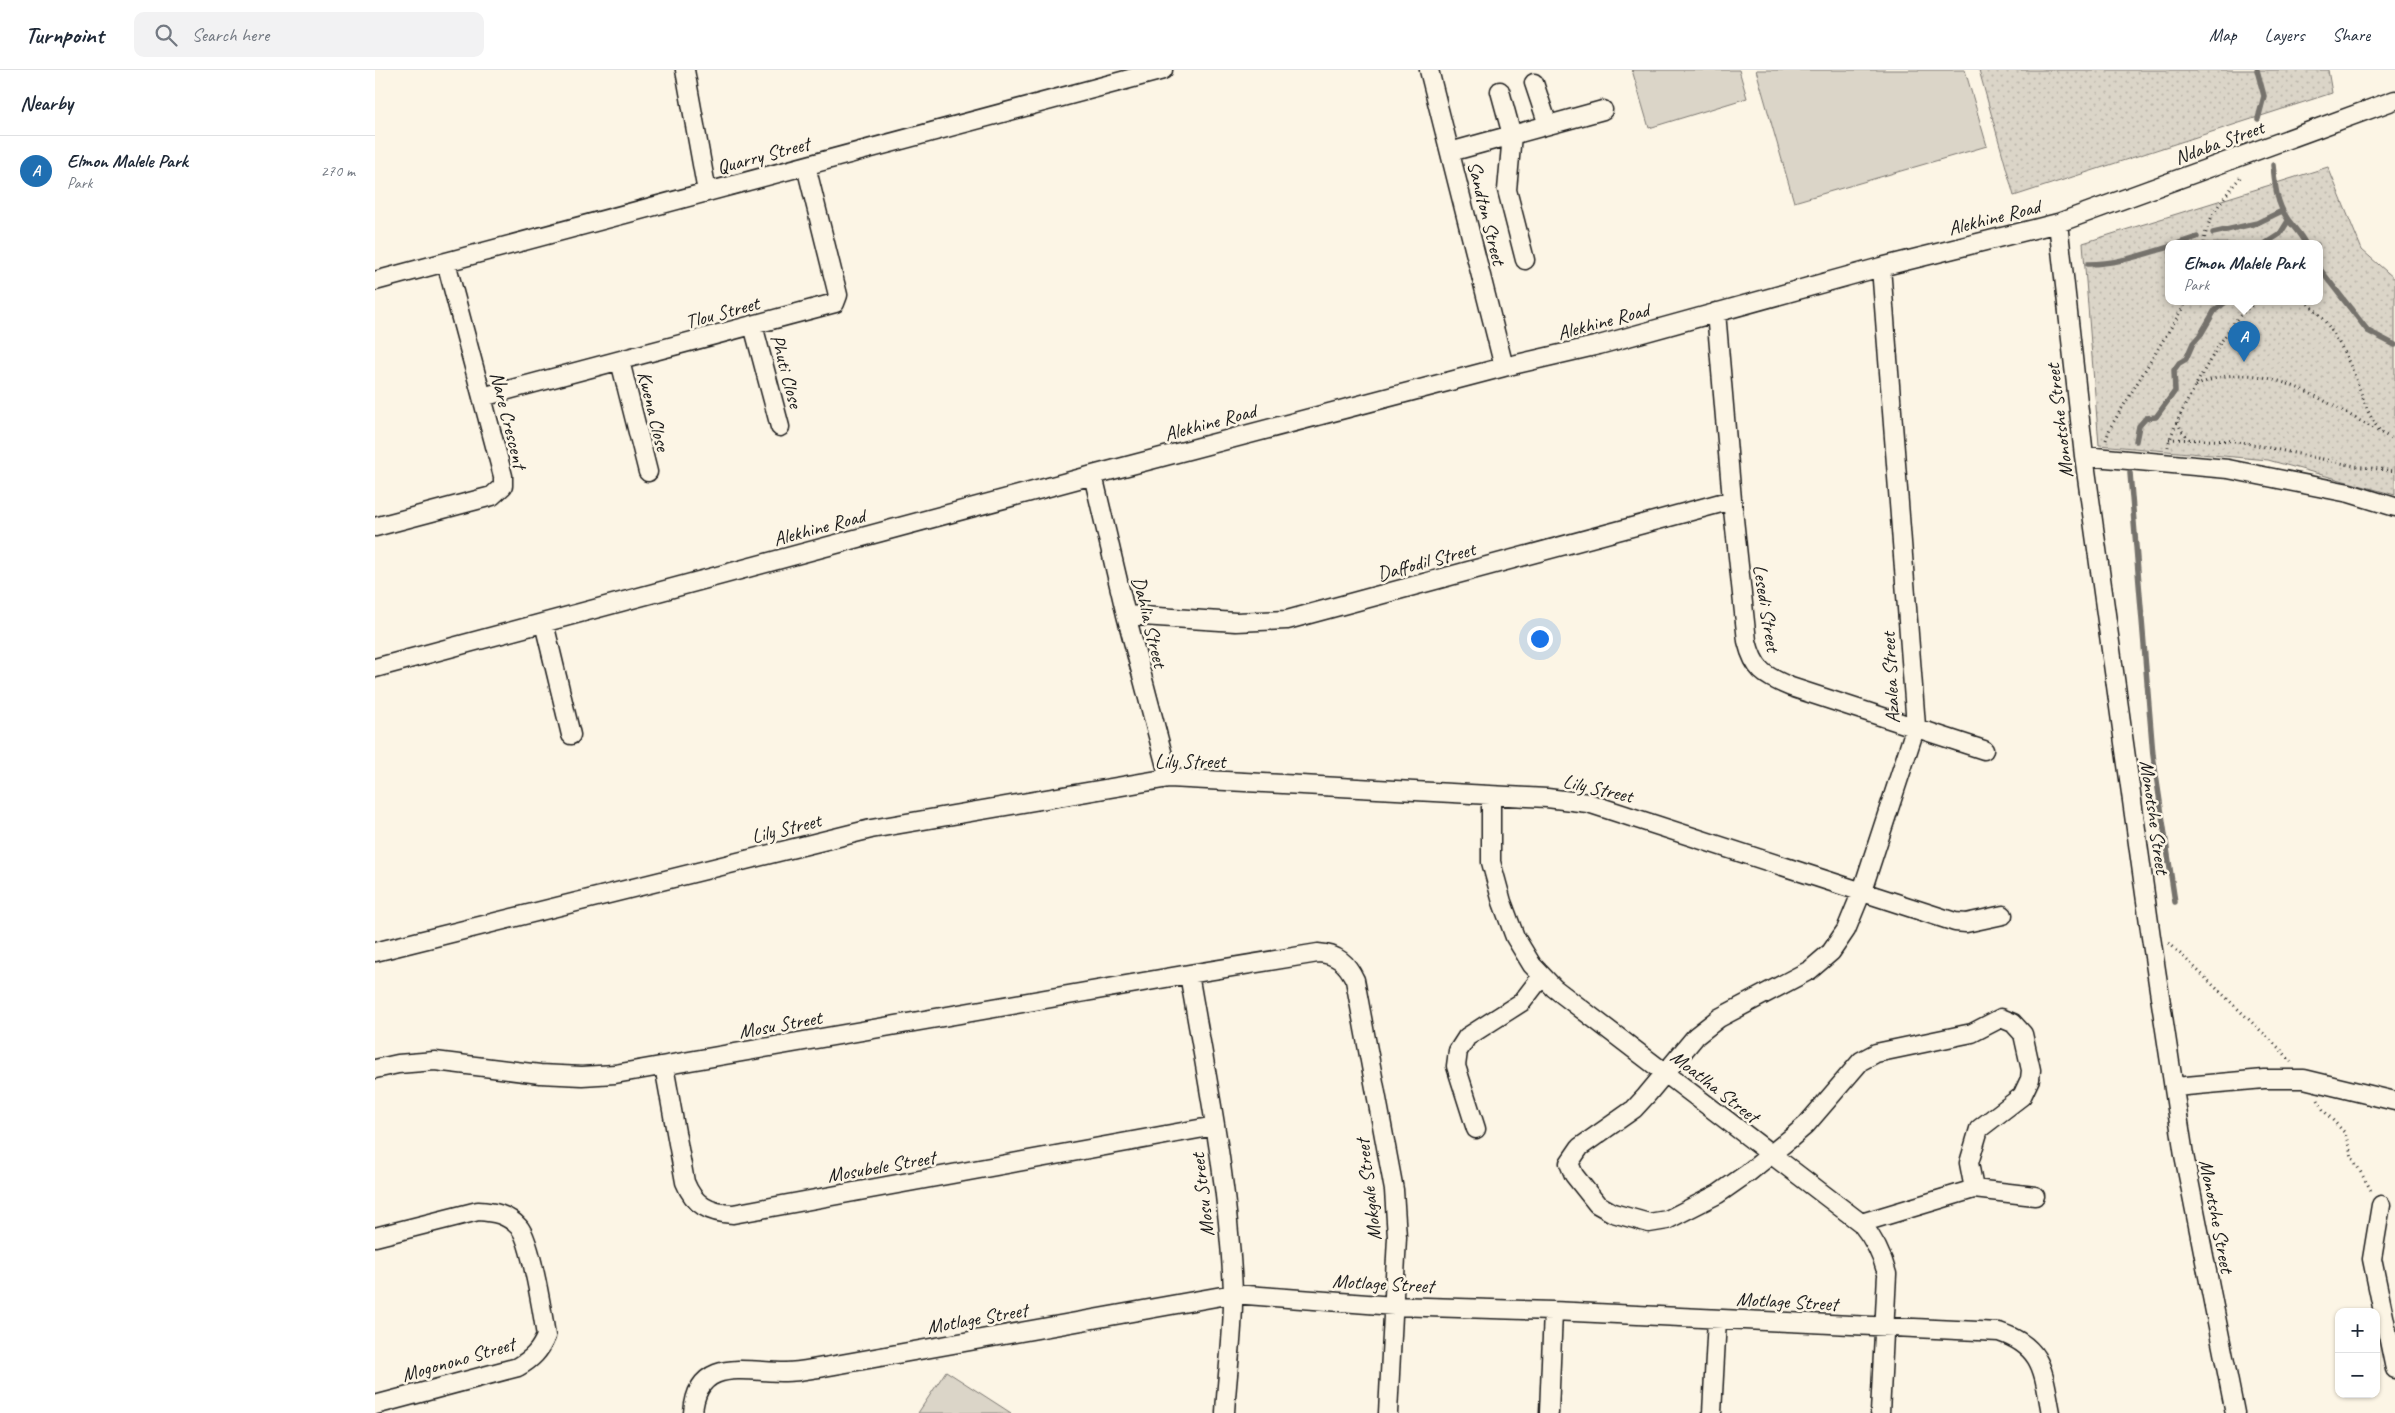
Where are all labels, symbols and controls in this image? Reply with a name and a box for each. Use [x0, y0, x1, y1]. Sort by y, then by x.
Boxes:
search box [134, 12, 484, 57]
text: Turnpoint [25, 20, 104, 50]
icon: search [152, 21, 180, 49]
text: Search here [192, 23, 269, 47]
text: Map [2209, 24, 2237, 46]
text: Layers [2265, 24, 2304, 46]
text: Share [2332, 24, 2370, 46]
text: Nearby [20, 90, 73, 116]
street label: Ndaba Street [2171, 114, 2270, 170]
street label: Quarry Street [714, 130, 816, 180]
text: Elmon Malele Park [67, 149, 188, 173]
street label: Sandton Street [1462, 159, 1512, 270]
text: A [32, 161, 40, 181]
text: 270 m [321, 161, 355, 181]
text: Park [67, 173, 92, 193]
street label: Alekhine Road [1946, 193, 2046, 241]
popup [2165, 240, 2323, 305]
text: Elmon Malele Park [2184, 251, 2304, 275]
text: Park [2184, 275, 2209, 295]
street label: Tlou Street [682, 290, 764, 334]
street label: Alekhine Road [1555, 296, 1655, 346]
pin: A [2228, 321, 2260, 362]
street label: Phuti Close [765, 332, 809, 412]
street label: Monotshe Street [2040, 360, 2079, 479]
street label: Nare Crescent [484, 369, 533, 474]
street label: Kwena Close [632, 369, 676, 455]
street label: Alekhine Road [1162, 397, 1262, 447]
street label: Alekhine Road [771, 502, 871, 552]
street label: Daffodil Street [1374, 536, 1480, 587]
street label: Lesedi Street [1747, 563, 1786, 656]
street label: Dahlia Street [1126, 574, 1173, 673]
your location [1527, 626, 1553, 652]
street label: Azalea Street [1875, 629, 1905, 724]
street label: Lily Street [1155, 749, 1228, 774]
street label: Monotshe Street [2134, 759, 2175, 878]
street label: Lily Street [1561, 768, 1637, 809]
street label: Lily Street [749, 807, 826, 849]
street label: Mosu Street [737, 1005, 826, 1044]
street label: Moatlha Street [1666, 1044, 1766, 1131]
street label: Mokgale Street [1349, 1134, 1387, 1242]
street label: Mosubele Street [825, 1144, 940, 1188]
street label: Mosu Street [1185, 1150, 1220, 1238]
street label: Monotshe Street [2193, 1157, 2240, 1277]
street label: Motlage Street [1332, 1268, 1438, 1299]
street label: Motlage Street [1736, 1286, 1842, 1317]
street label: Motlage Street [925, 1297, 1033, 1340]
map controls [2335, 1308, 2380, 1398]
button: + [2335, 1308, 2380, 1353]
street label: Mogonono Street [399, 1331, 521, 1388]
button: − [2335, 1353, 2380, 1398]

